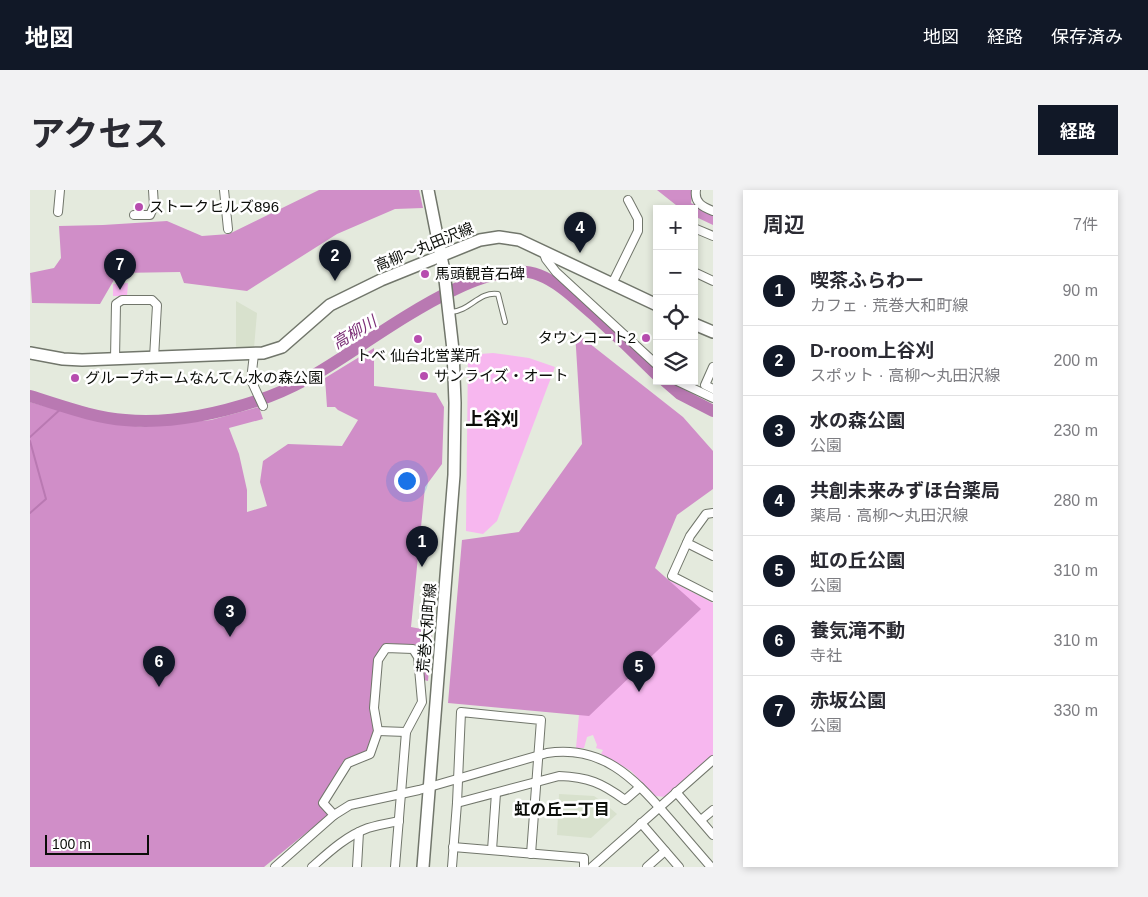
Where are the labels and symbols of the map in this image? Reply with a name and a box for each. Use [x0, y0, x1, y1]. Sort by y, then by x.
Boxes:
place label: ストークヒルズ896 [149, 198, 279, 215]
marker: ストークヒルズ896 [133, 201, 145, 213]
pin: 4 [564, 212, 596, 253]
street label: 高柳～丸田沢線 [372, 219, 476, 274]
pin: 2 [319, 240, 351, 281]
pin: 7 [104, 249, 136, 290]
place label: 馬頭観音石碑 [435, 265, 525, 282]
marker: 馬頭観音石碑 [419, 268, 431, 280]
water label: 高柳川 [329, 312, 381, 352]
place label: タウンコート2 [538, 329, 636, 346]
marker: タウンコート2 [640, 332, 652, 344]
marker: トベ 仙台北営業所 [412, 333, 424, 345]
place label: トベ 仙台北営業所 [356, 347, 480, 364]
place label: サンライズ・オート [434, 367, 569, 384]
place label: グループホームなんてん水の森公園 [85, 369, 323, 386]
marker: サンライズ・オート [418, 370, 430, 382]
marker: グループホームなんてん水の森公園 [69, 372, 81, 384]
district label: 上谷刈 [465, 409, 519, 429]
your location [394, 468, 420, 494]
pin: 1 [406, 526, 438, 567]
street label: 荒巻大和町線 [414, 582, 439, 674]
pin: 3 [214, 596, 246, 637]
pin: 6 [143, 646, 175, 687]
pin: 5 [623, 651, 655, 692]
district label: 虹の丘二丁目 [514, 801, 610, 818]
scale bar [45, 832, 149, 855]

